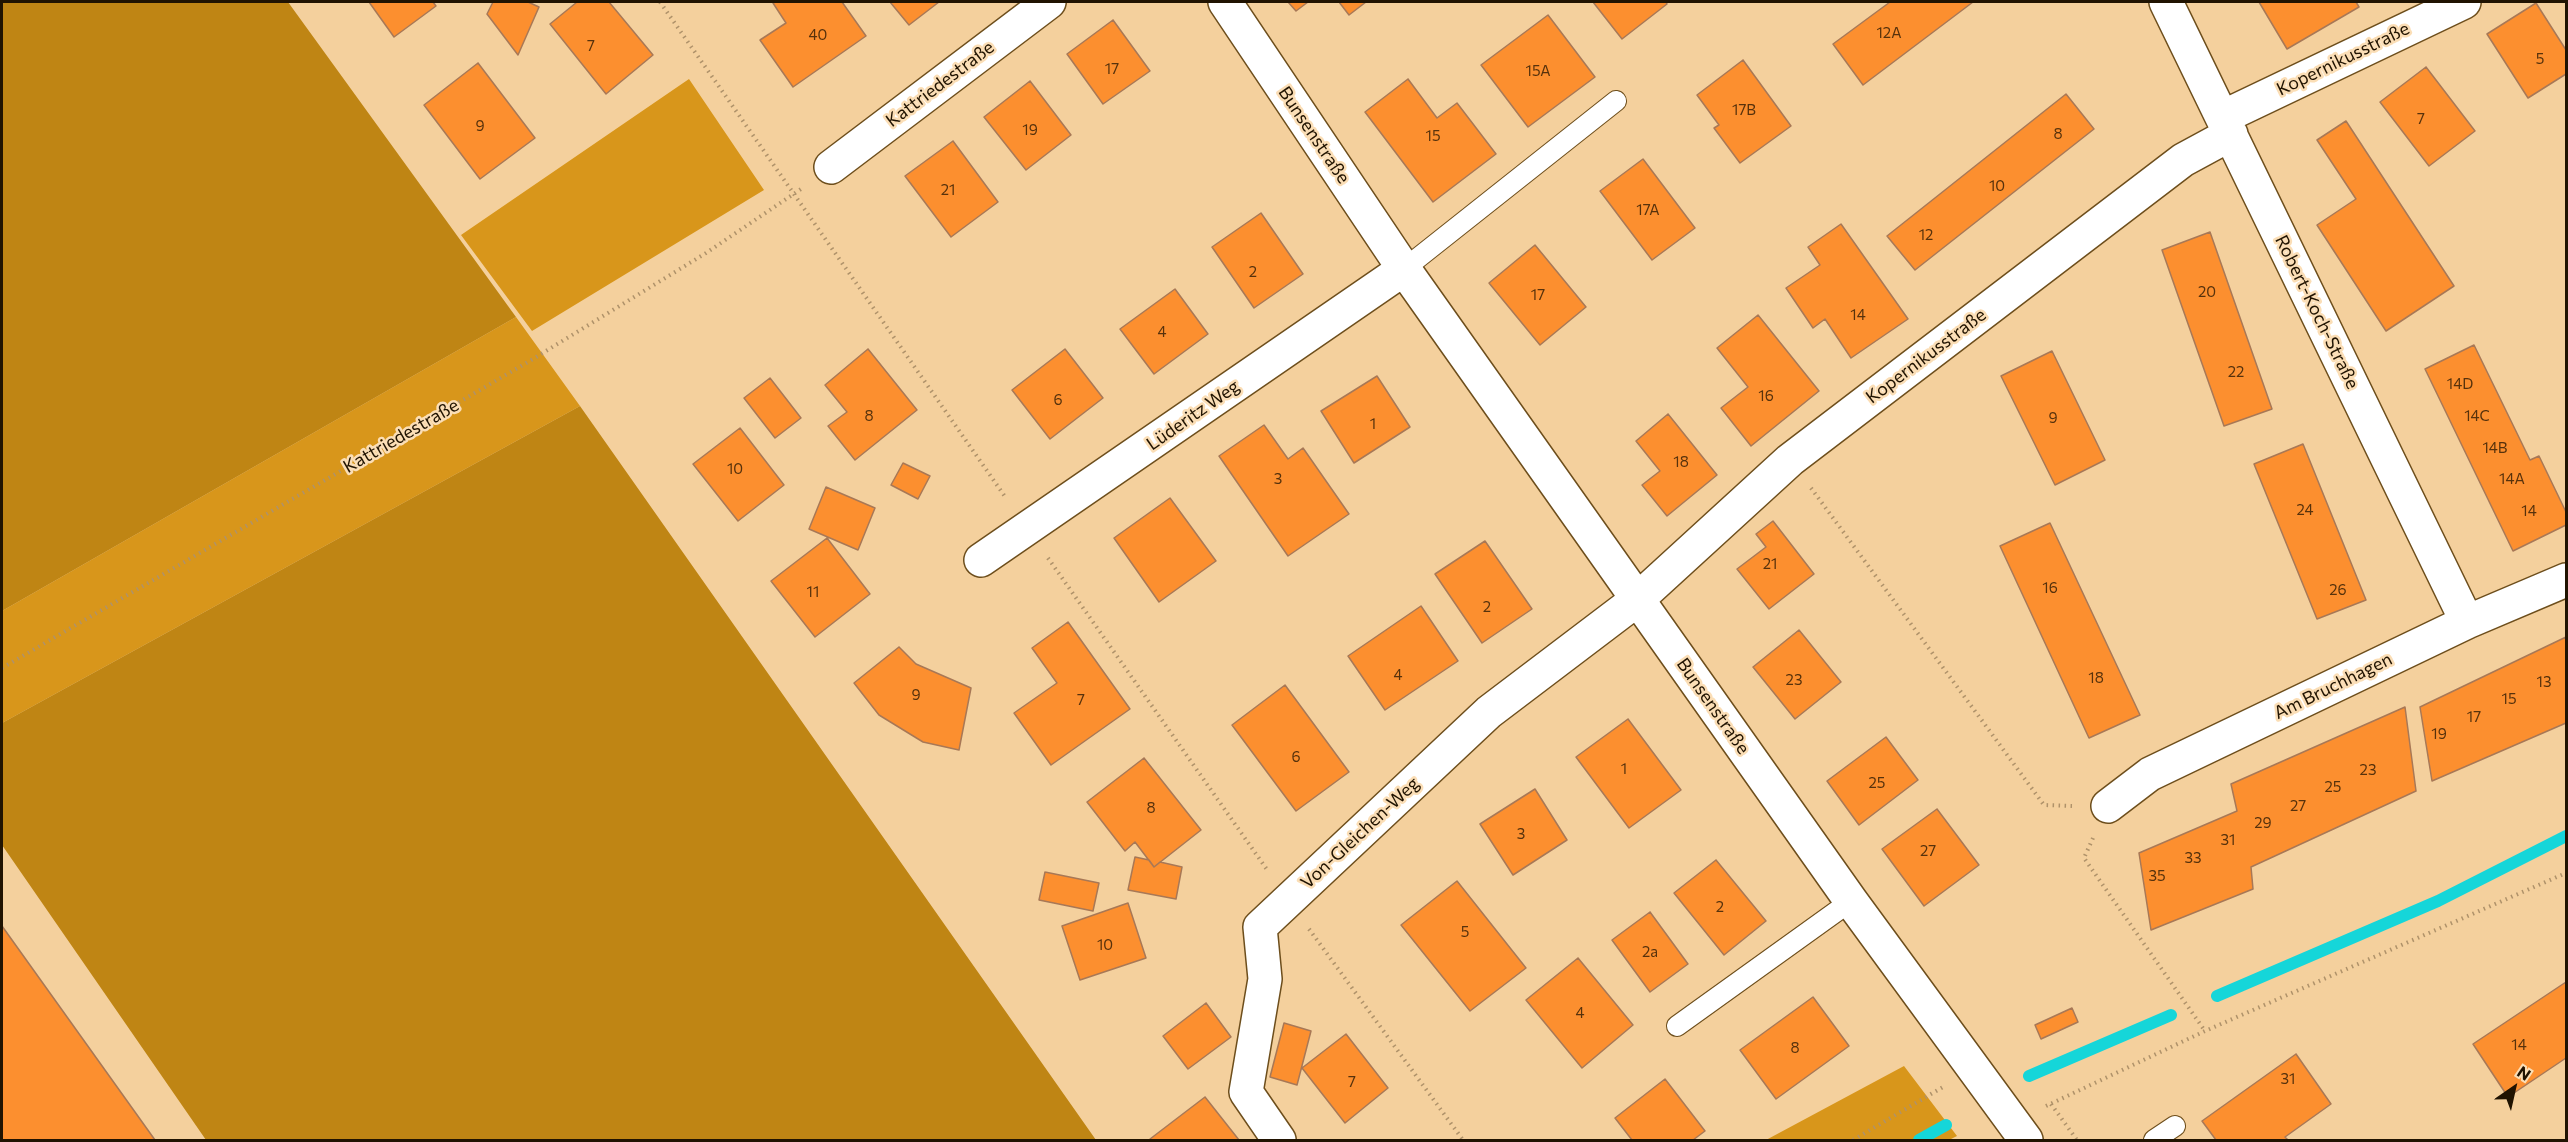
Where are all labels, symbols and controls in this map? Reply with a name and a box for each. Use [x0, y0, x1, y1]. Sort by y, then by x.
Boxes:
street label: Kopernikusstraße [2273, 18, 2413, 100]
house number: 12A [1876, 24, 1902, 42]
house number: 40 [809, 26, 827, 44]
street label: Kattriedestraße [882, 36, 998, 132]
house number: 7 [587, 37, 595, 55]
house number: 5 [2536, 50, 2544, 68]
house number: 17 [1105, 60, 1119, 78]
house number: 15A [1525, 62, 1551, 80]
street label: Bunsenstraße [1274, 82, 1354, 188]
house number: 17B [1732, 101, 1756, 119]
house number: 7 [2417, 110, 2425, 128]
house number: 9 [475, 117, 485, 135]
house number: 19 [1022, 121, 1038, 139]
house number: 8 [2053, 125, 2063, 143]
house number: 15 [1425, 127, 1441, 145]
house number: 10 [1989, 177, 2005, 195]
house number: 21 [941, 181, 955, 199]
house number: 17A [1636, 201, 1660, 219]
house number: 12 [1919, 226, 1933, 244]
street label: Robert-Koch-Straße [2270, 232, 2364, 392]
house number: 2 [1249, 263, 1257, 281]
house number: 20 [2198, 283, 2216, 301]
house number: 17 [1531, 286, 1545, 304]
street label: Kopernikusstraße [1862, 304, 1990, 408]
house number: 14 [1850, 306, 1866, 324]
house number: 4 [1158, 323, 1166, 341]
house number: 22 [2228, 363, 2244, 381]
street label: Lüderitz Weg [1142, 375, 1244, 455]
house number: 14D [2447, 375, 2473, 393]
house number: 16 [1758, 387, 1774, 405]
house number: 6 [1053, 391, 1063, 409]
street label: Kattriedestraße [339, 394, 463, 478]
house number: 8 [864, 407, 874, 425]
house number: 14C [2464, 407, 2490, 425]
house number: 9 [2048, 409, 2058, 427]
house number: 1 [1370, 415, 1376, 433]
house number: 14B [2482, 439, 2508, 457]
house number: 18 [1673, 453, 1689, 471]
house number: 10 [727, 460, 743, 478]
house number: 3 [1274, 470, 1282, 488]
house number: 14A [2499, 470, 2525, 488]
house number: 24 [2296, 501, 2314, 519]
house number: 14 [2521, 502, 2537, 520]
house number: 21 [1763, 555, 1777, 573]
house number: 16 [2042, 579, 2058, 597]
house number: 26 [2329, 581, 2347, 599]
house number: 11 [807, 583, 819, 601]
house number: 2 [1483, 598, 1491, 616]
street label: Am Bruchhagen [2270, 648, 2396, 724]
street label: Bunsenstraße [1672, 654, 1754, 758]
house number: 4 [1394, 666, 1402, 684]
house number: 18 [2088, 669, 2104, 687]
house number: 23 [1786, 671, 1802, 689]
house number: 13 [2537, 673, 2551, 691]
house number: 9 [911, 686, 921, 704]
house number: 15 [2501, 690, 2517, 708]
house number: 7 [1077, 691, 1085, 709]
house number: 17 [2467, 708, 2481, 726]
house number: 19 [2431, 725, 2447, 743]
house number: 6 [1291, 748, 1301, 766]
house number: 1 [1621, 760, 1627, 778]
house number: 23 [2360, 761, 2376, 779]
street label: Von-Gleichen-Weg [1296, 773, 1424, 893]
house number: 25 [1869, 774, 1885, 792]
house number: 25 [2325, 778, 2341, 796]
house number: 27 [2290, 797, 2306, 815]
house number: 8 [1146, 799, 1156, 817]
house number: 29 [2254, 814, 2272, 832]
house number: 3 [1517, 825, 1525, 843]
house number: 31 [2221, 831, 2235, 849]
house number: 27 [1920, 842, 1936, 860]
house number: 33 [2184, 849, 2202, 867]
house number: 35 [2148, 867, 2166, 885]
house number: 2 [1716, 898, 1724, 916]
house number: 5 [1461, 923, 1469, 941]
house number: 10 [1097, 936, 1113, 954]
house number: 2a [1642, 943, 1658, 961]
house number: 4 [1576, 1004, 1584, 1022]
house number: 14 [2511, 1036, 2527, 1054]
house number: 8 [1790, 1039, 1800, 1057]
north arrow [2484, 1058, 2544, 1118]
text: N [2514, 1061, 2535, 1084]
house number: 31 [2281, 1070, 2295, 1088]
house number: 7 [1348, 1073, 1356, 1091]

